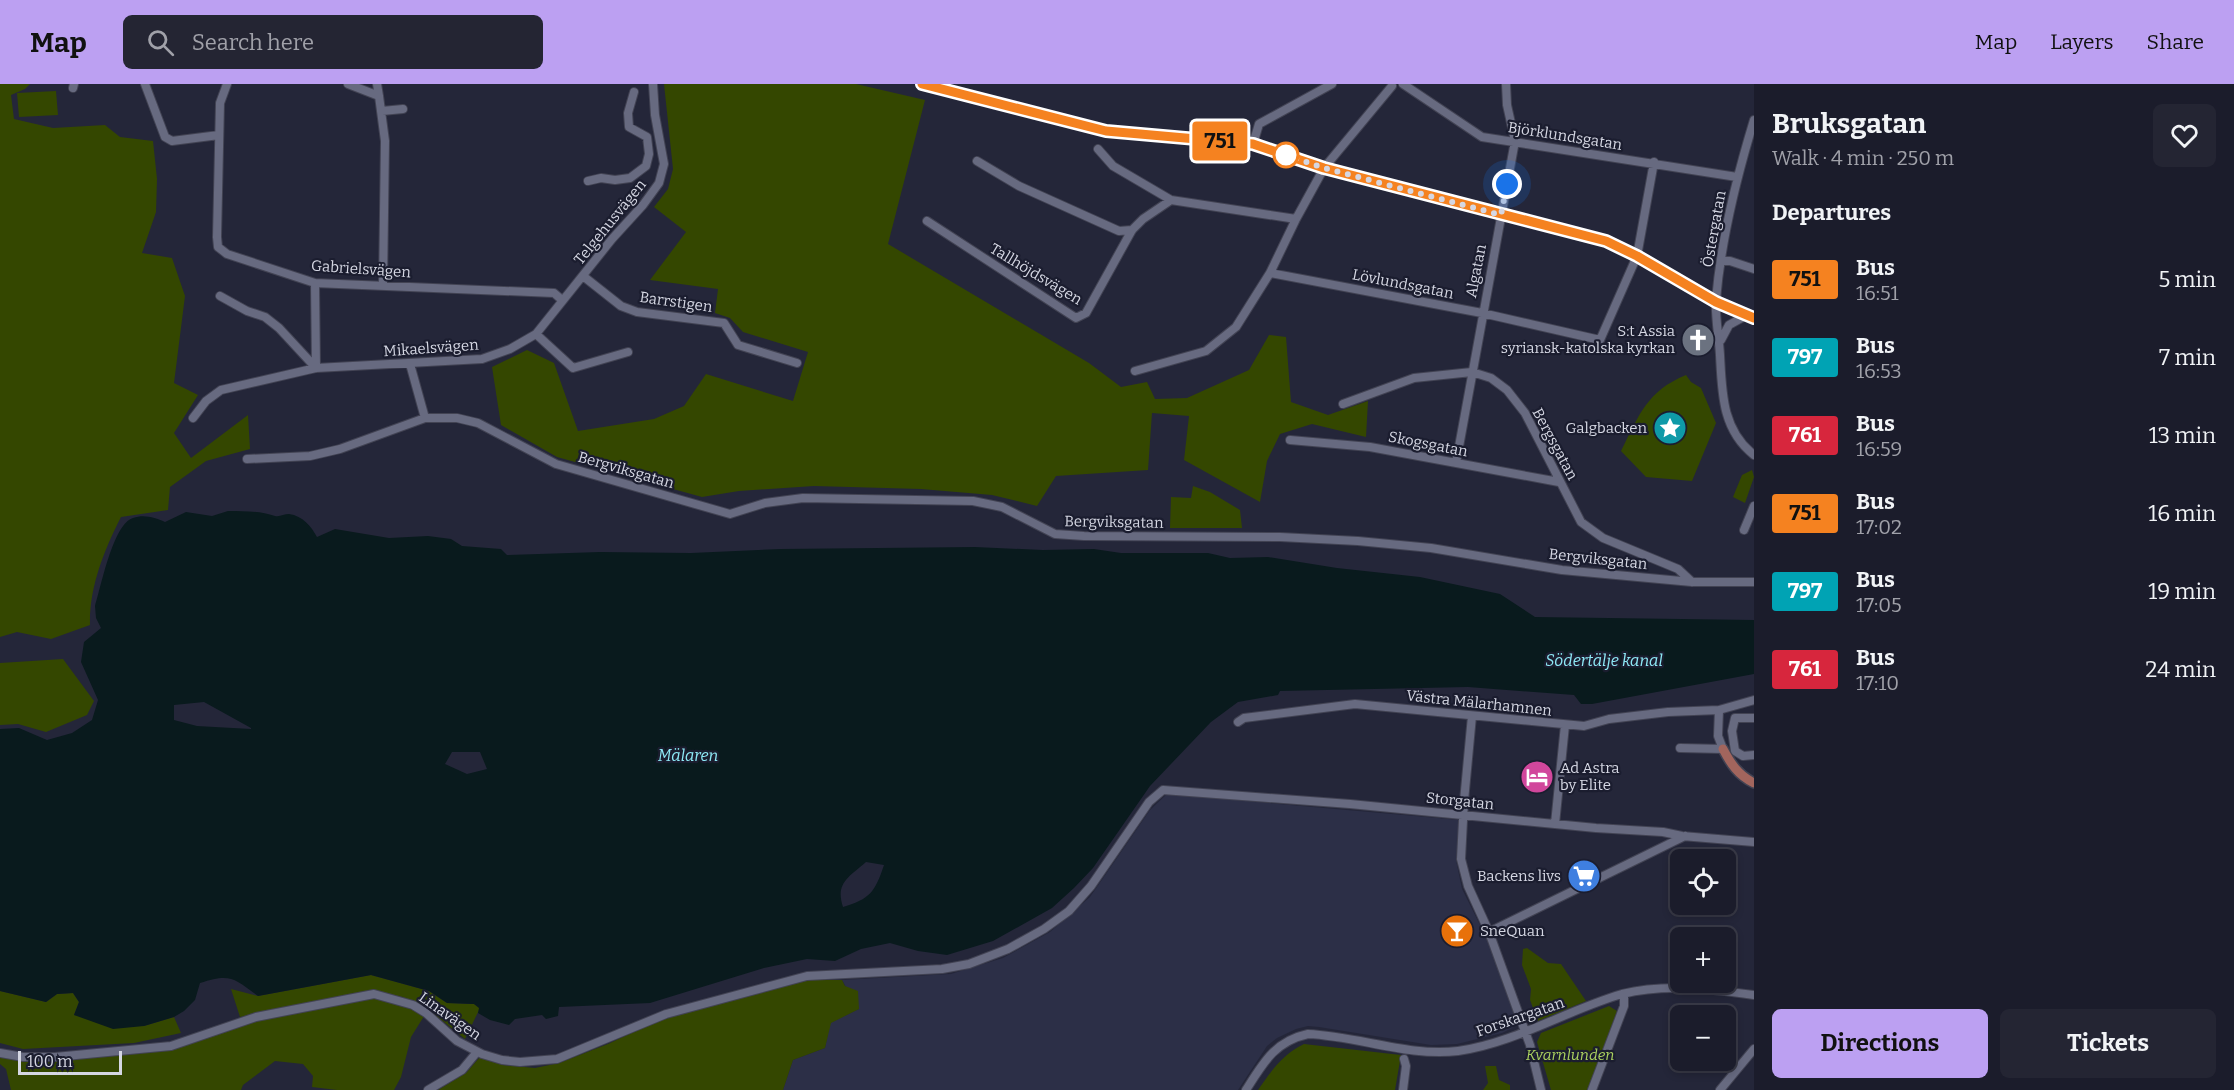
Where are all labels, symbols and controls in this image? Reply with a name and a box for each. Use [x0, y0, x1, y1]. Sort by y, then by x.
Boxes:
search box [123, 15, 543, 69]
text: Map [30, 26, 87, 59]
icon: search [144, 26, 177, 59]
text: Search here [192, 29, 314, 56]
text: Map [1975, 29, 2017, 55]
text: Layers [2050, 29, 2114, 55]
text: Share [2147, 29, 2204, 55]
button: heart [2153, 104, 2216, 167]
text: Bruksgatan [1772, 107, 1926, 140]
street label: Björklundsgatan [1507, 118, 1624, 154]
line badge: 751 [1186, 122, 1254, 160]
text: 751 [1204, 128, 1236, 154]
unlabelled marker [1273, 142, 1299, 168]
text: Walk · 4 min · 250 m [1772, 146, 1954, 170]
your location [1492, 169, 1522, 199]
street label: Telgehusvägen [570, 175, 650, 268]
street label: Östergatan [1698, 189, 1730, 269]
text: Departures [1772, 199, 1891, 226]
street label: Tallhöjdsvägen [987, 239, 1086, 309]
street label: Algatan [1462, 242, 1490, 299]
text: Bus [1856, 254, 1895, 281]
street label: Gabrielsvägen [311, 257, 412, 281]
street label: Lövlundsgatan [1351, 265, 1456, 303]
text: 751 [1789, 266, 1821, 292]
text: 5 min [2158, 266, 2216, 293]
text: 16:51 [1856, 281, 1899, 305]
street label: Barrstigen [638, 288, 714, 316]
place label: S:t Assia syriansk-katolska kyrkan [1501, 322, 1675, 357]
church icon: S:t Assia syriansk-katolska kyrkan [1680, 322, 1716, 358]
text: Bus [1856, 332, 1895, 359]
street label: Mikaelsvägen [383, 336, 480, 360]
text: 797 [1788, 344, 1822, 370]
text: 7 min [2159, 344, 2216, 371]
text: 16:53 [1856, 359, 1902, 383]
street label: Bergsgatan [1529, 405, 1582, 483]
place icon: Galgbacken [1652, 410, 1688, 446]
text: Bus [1856, 410, 1895, 437]
place label: Galgbacken [1565, 419, 1647, 437]
text: 761 [1789, 422, 1821, 448]
text: 13 min [2149, 422, 2216, 449]
street label: Skogsgatan [1387, 427, 1470, 461]
text: 16:59 [1856, 437, 1902, 461]
street label: Bergviksgatan [576, 448, 677, 492]
text: Bus [1856, 488, 1895, 515]
text: 751 [1789, 500, 1821, 526]
text: 16 min [2148, 500, 2216, 527]
street label: Bergviksgatan [1064, 512, 1164, 532]
text: 17:02 [1856, 515, 1902, 539]
street label: Bergviksgatan [1548, 545, 1649, 573]
text: Bus [1856, 566, 1895, 593]
text: 797 [1788, 578, 1822, 604]
text: 19 min [2148, 578, 2216, 605]
text: 17:05 [1856, 593, 1902, 617]
text: Bus [1856, 644, 1895, 671]
water label: Södertälje kanal [1545, 651, 1663, 670]
text: 761 [1789, 656, 1821, 682]
text: 24 min [2145, 656, 2216, 683]
text: 17:10 [1856, 671, 1899, 695]
street label: Västra Mälarhamnen [1405, 686, 1553, 720]
water label: Mälaren [658, 746, 718, 765]
hotel icon: Ad Astra by Elite [1519, 759, 1555, 795]
place label: Ad Astra by Elite [1560, 759, 1620, 794]
street label: Storgatan [1425, 788, 1495, 814]
map controls [1670, 849, 1736, 1071]
button: locate [1670, 849, 1736, 915]
supermarket icon: Backens livs [1566, 858, 1602, 894]
place label: Backens livs [1477, 867, 1561, 885]
bar icon: SneQuan [1439, 913, 1475, 949]
place label: SneQuan [1480, 922, 1545, 940]
button: + [1670, 927, 1736, 993]
street label: Linavägen [416, 988, 485, 1044]
street label: Forskargatan [1474, 993, 1567, 1040]
button: − [1670, 1005, 1736, 1071]
button: Directions [1772, 1009, 1988, 1078]
button: Tickets [2000, 1009, 2216, 1078]
park label: Kvarnlunden [1526, 1046, 1614, 1064]
scale bar [18, 1048, 122, 1076]
text: 100 m [27, 1052, 72, 1071]

